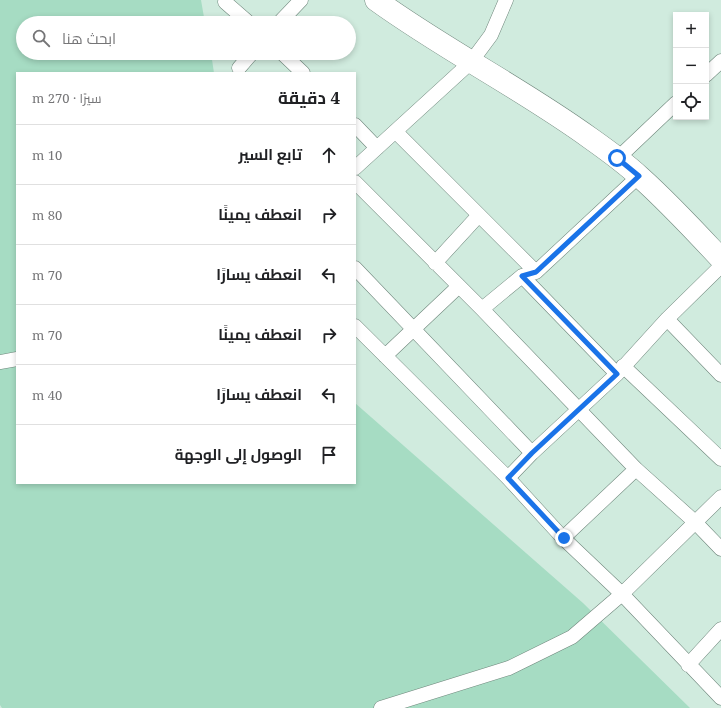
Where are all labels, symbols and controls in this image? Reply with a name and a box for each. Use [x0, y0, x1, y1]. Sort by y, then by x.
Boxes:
map controls [673, 12, 709, 120]
button: + [673, 12, 709, 48]
search box [16, 16, 356, 60]
icon: search [30, 27, 52, 49]
text: ابحث هنا [62, 28, 116, 48]
button: − [673, 48, 709, 84]
button: locate [673, 84, 709, 120]
text: 4 دقيقة [278, 86, 340, 109]
text: سيرًا · 270 m [32, 89, 101, 107]
text: تابع السير [238, 144, 302, 164]
icon: ahead [318, 144, 340, 166]
text: 10 m [32, 146, 62, 164]
route start [608, 149, 626, 167]
text: انعطف يمينًا [218, 204, 302, 224]
icon: right [318, 204, 340, 226]
text: 80 m [32, 206, 62, 224]
text: انعطف يسارًا [216, 264, 302, 284]
icon: left [318, 264, 340, 286]
text: 70 m [32, 266, 62, 284]
text: انعطف يمينًا [218, 324, 302, 344]
icon: right [318, 324, 340, 346]
text: 70 m [32, 326, 62, 344]
text: انعطف يسارًا [216, 384, 302, 404]
icon: left [318, 384, 340, 406]
text: 40 m [32, 386, 62, 404]
text: الوصول إلى الوجهة [175, 444, 302, 464]
icon: arrive [318, 444, 340, 466]
route end [555, 529, 573, 547]

